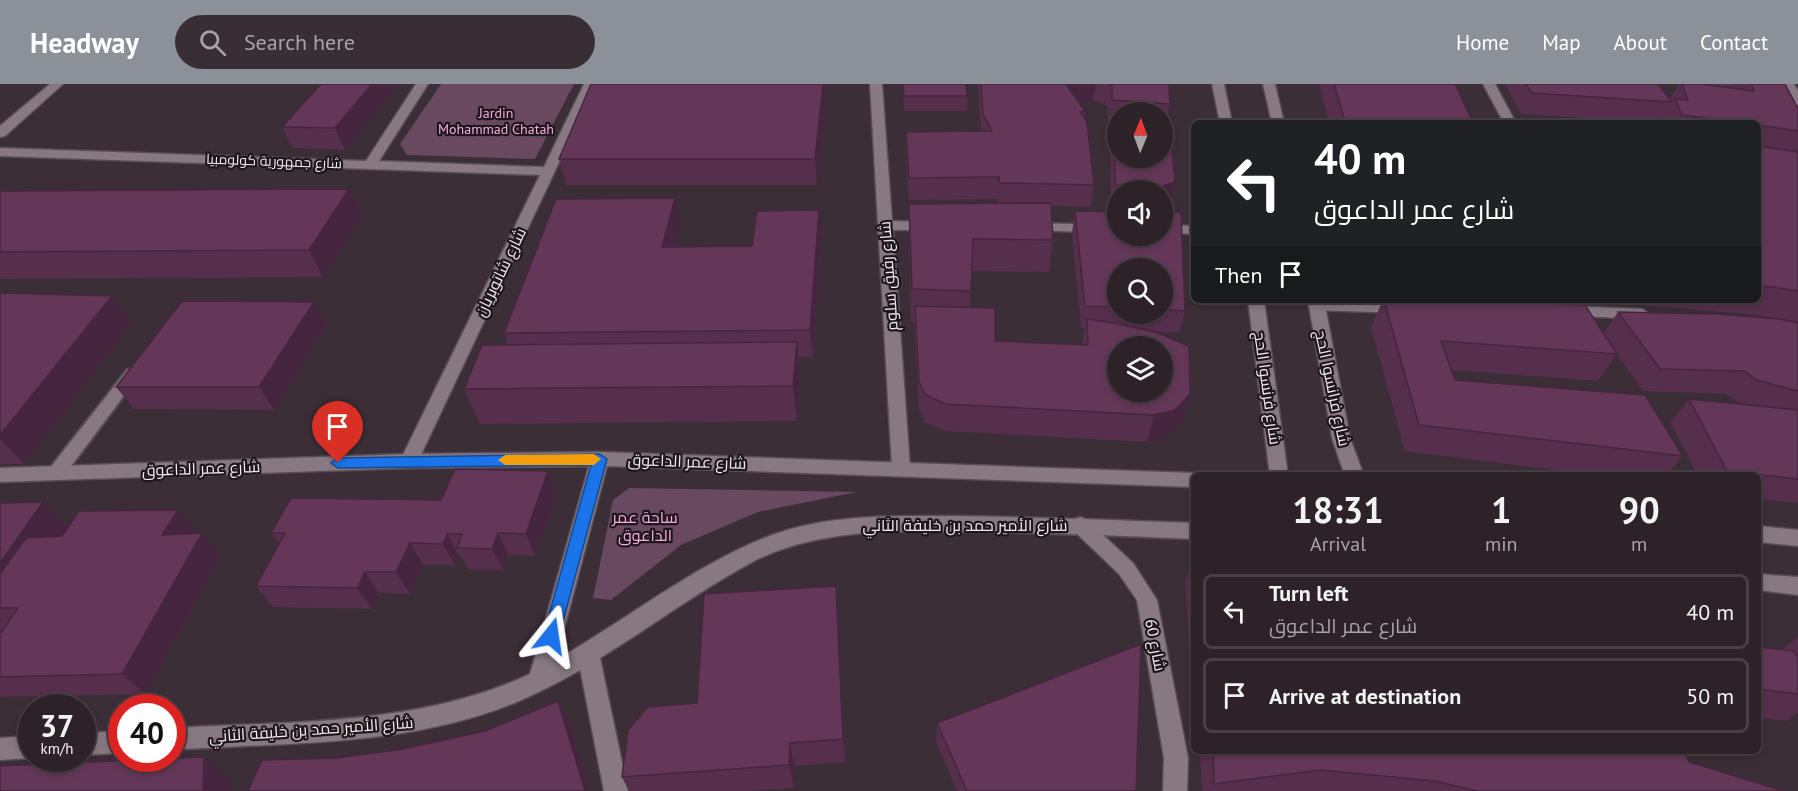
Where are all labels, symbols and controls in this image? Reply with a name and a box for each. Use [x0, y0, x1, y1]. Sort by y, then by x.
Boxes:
search box [175, 15, 595, 69]
text: Headway [30, 24, 139, 61]
icon: search [196, 26, 229, 59]
text: Search here [244, 28, 355, 56]
text: Home [1456, 29, 1509, 56]
text: Map [1542, 29, 1581, 56]
text: About [1614, 29, 1667, 56]
text: Contact [1700, 29, 1768, 56]
north arrow [1107, 102, 1173, 168]
map controls [1107, 102, 1173, 402]
park label: Jardin Mohammad Chatah [438, 104, 554, 138]
text: 40 m [1314, 131, 1406, 186]
icon: left [1215, 144, 1293, 222]
street label: شارع جمهورية كولومبيا [206, 150, 342, 172]
button: sound [1107, 180, 1173, 246]
text: شارع عمر الداعوق [1314, 192, 1514, 226]
street label: شارع رفيق سلوم [874, 220, 904, 332]
street label: شارع شاتوبريان [470, 224, 532, 321]
button: search [1107, 258, 1173, 324]
icon: arrive [1274, 258, 1307, 291]
text: Then [1215, 261, 1262, 289]
street label: شارع فرانسوا الحج [1309, 328, 1355, 448]
street label: شارع فرنسوا الحج [1248, 330, 1286, 446]
button: layers [1107, 336, 1173, 402]
pin [312, 401, 363, 463]
icon: arrive [321, 410, 354, 443]
street label: شارع عمر الداعوق [627, 449, 747, 475]
street label: شارع عمر الداعوق [141, 456, 261, 482]
text: 18:31 [1292, 486, 1384, 533]
text: 1 [1491, 486, 1511, 533]
text: 90 [1619, 486, 1660, 533]
park label: ساحة عمر الداعوق [611, 507, 678, 546]
street label: شارع الأمير حمد بن خليفة الثاني [863, 515, 1067, 539]
text: Arrival [1310, 531, 1366, 557]
text: min [1485, 531, 1518, 557]
text: m [1631, 531, 1647, 557]
text: Turn left [1269, 579, 1349, 607]
icon: left [1218, 595, 1251, 628]
text: 40 m [1686, 598, 1734, 626]
position arrow [519, 604, 583, 668]
text: شارع عمر الداعوق [1269, 613, 1417, 639]
street label: شارع 60 [1139, 617, 1171, 673]
icon: arrive [1218, 679, 1251, 712]
text: Arrive at destination [1269, 682, 1461, 710]
text: 50 m [1686, 682, 1734, 710]
speed limit sign: 40 [108, 694, 186, 772]
text: 37 [40, 706, 74, 745]
street label: شارع الأمير حمد بن خليفة الثاني [208, 712, 414, 750]
text: km/h [41, 739, 73, 758]

